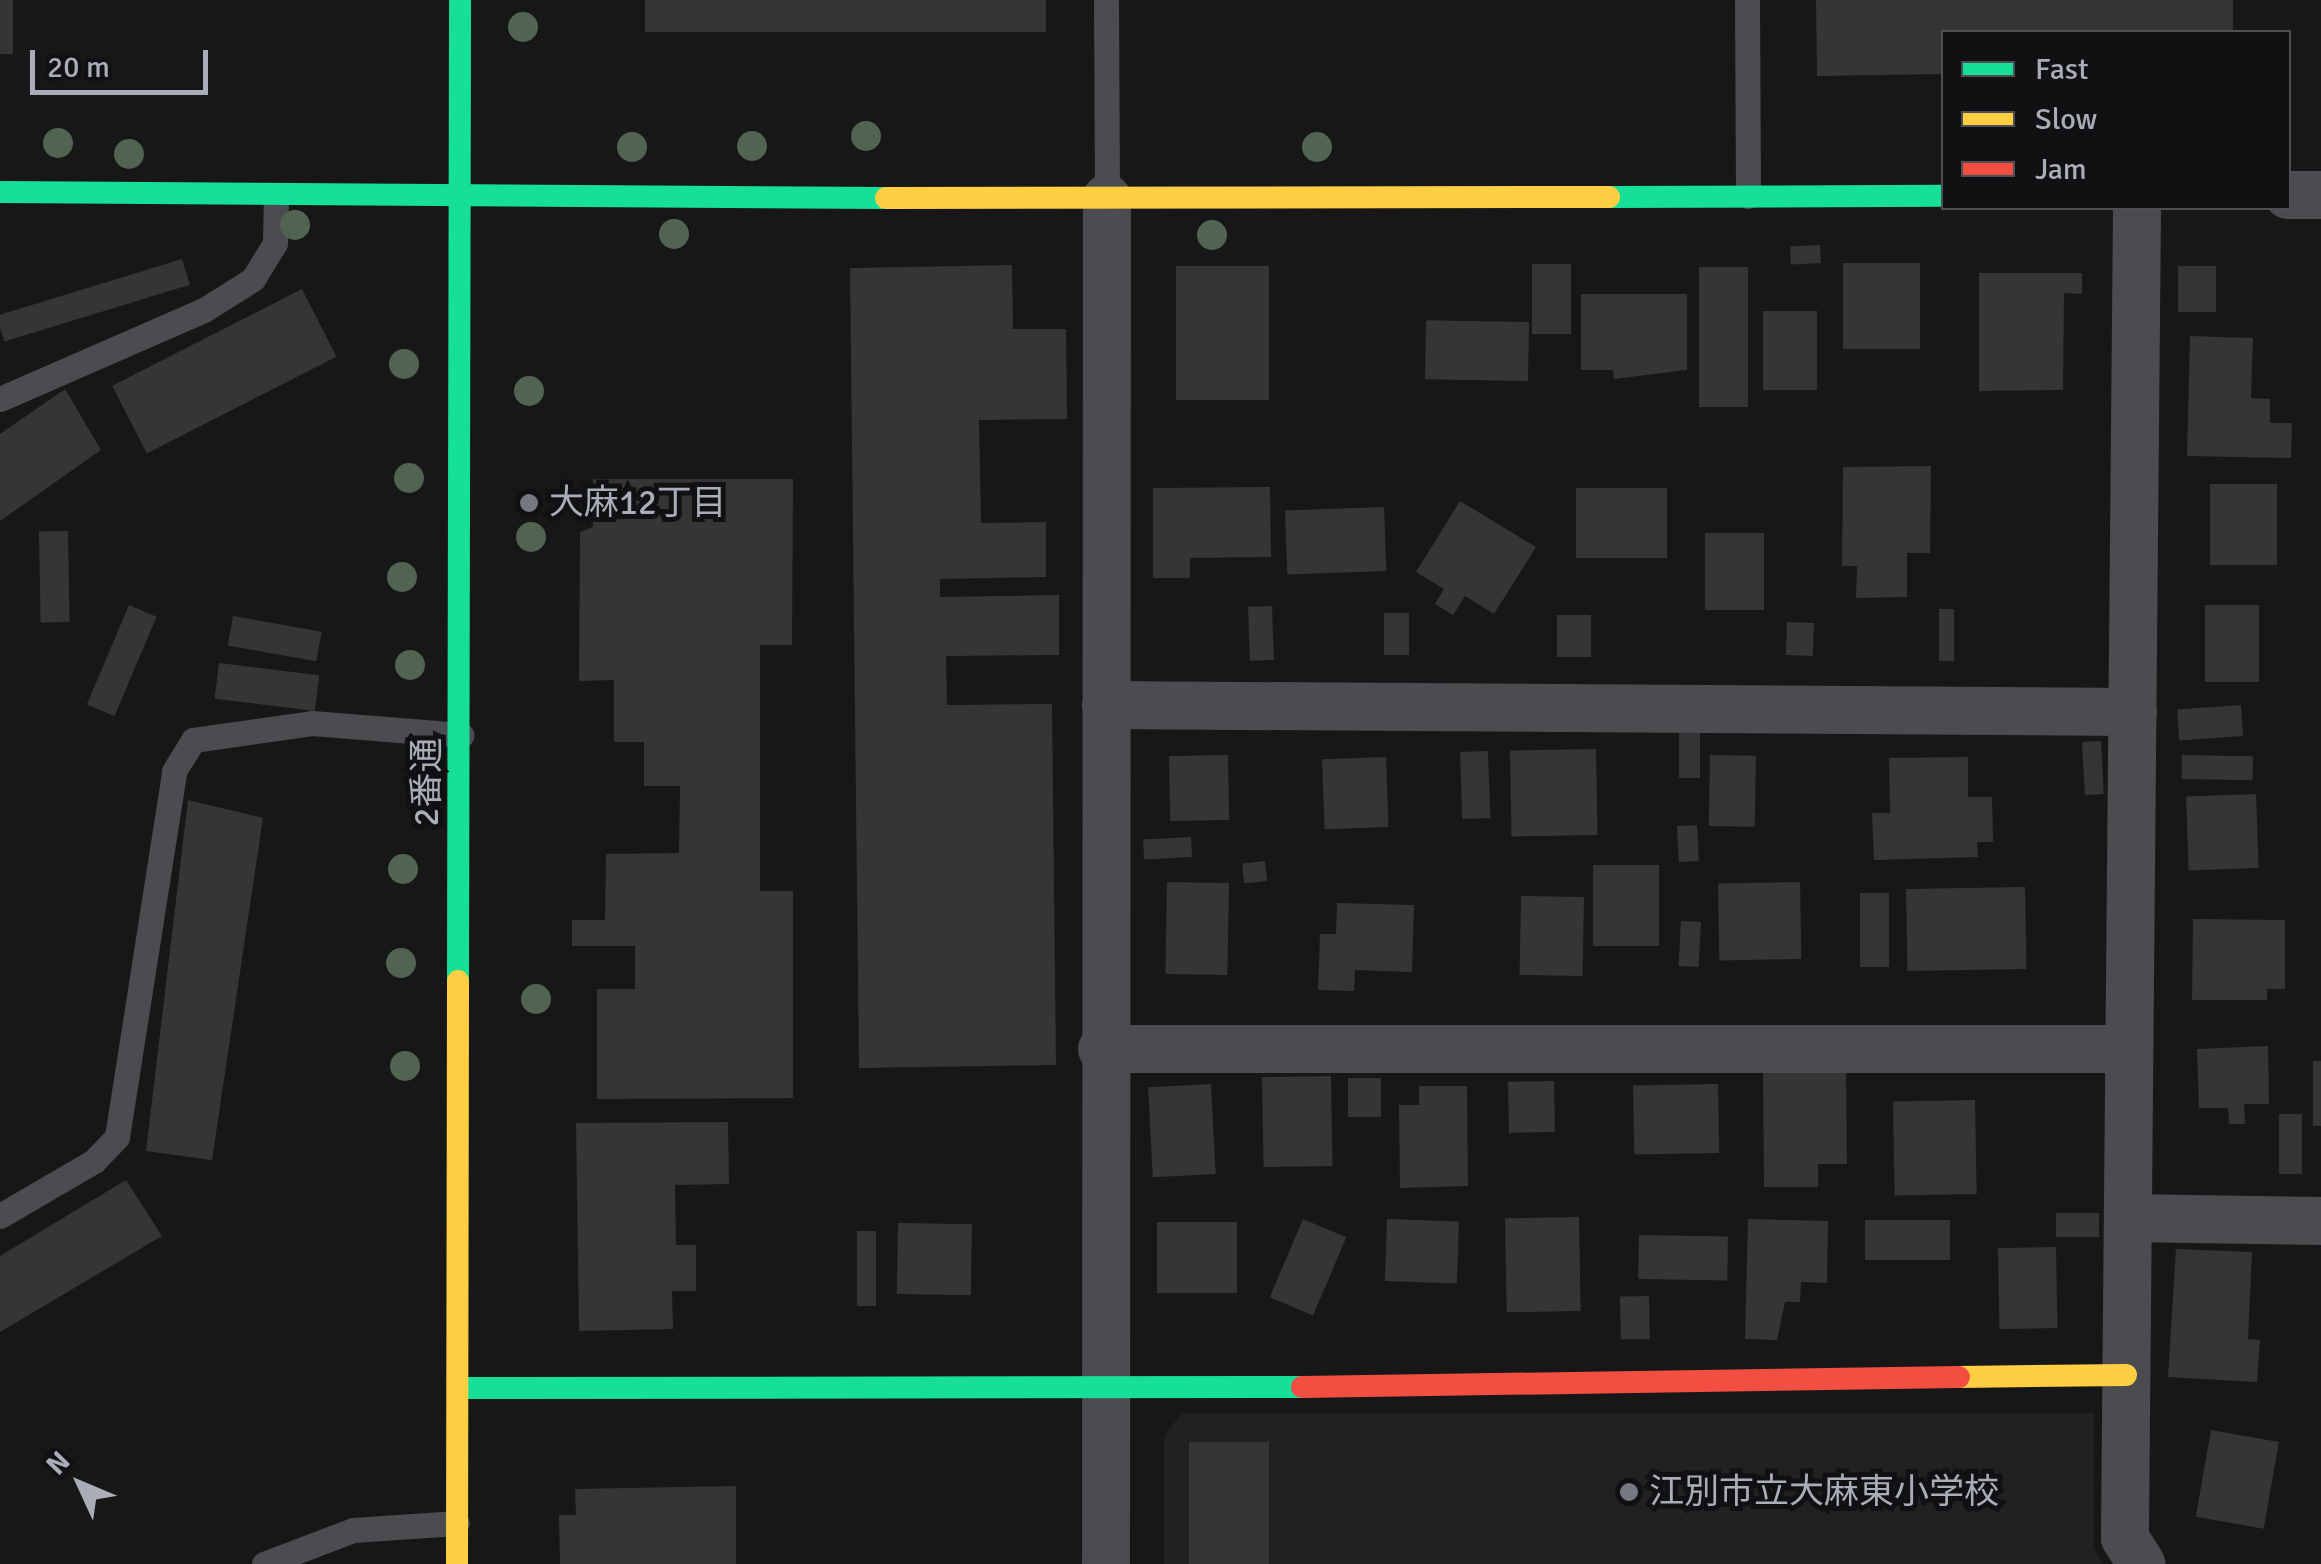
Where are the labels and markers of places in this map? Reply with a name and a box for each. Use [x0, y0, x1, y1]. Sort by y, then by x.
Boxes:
place label: 大麻12丁目 [549, 482, 727, 524]
marker: 大麻12丁目 [518, 492, 540, 514]
place label: 江別市立大麻東小学校 [1649, 1471, 1999, 1513]
marker: 江別市立大麻東小学校 [1618, 1481, 1640, 1503]

